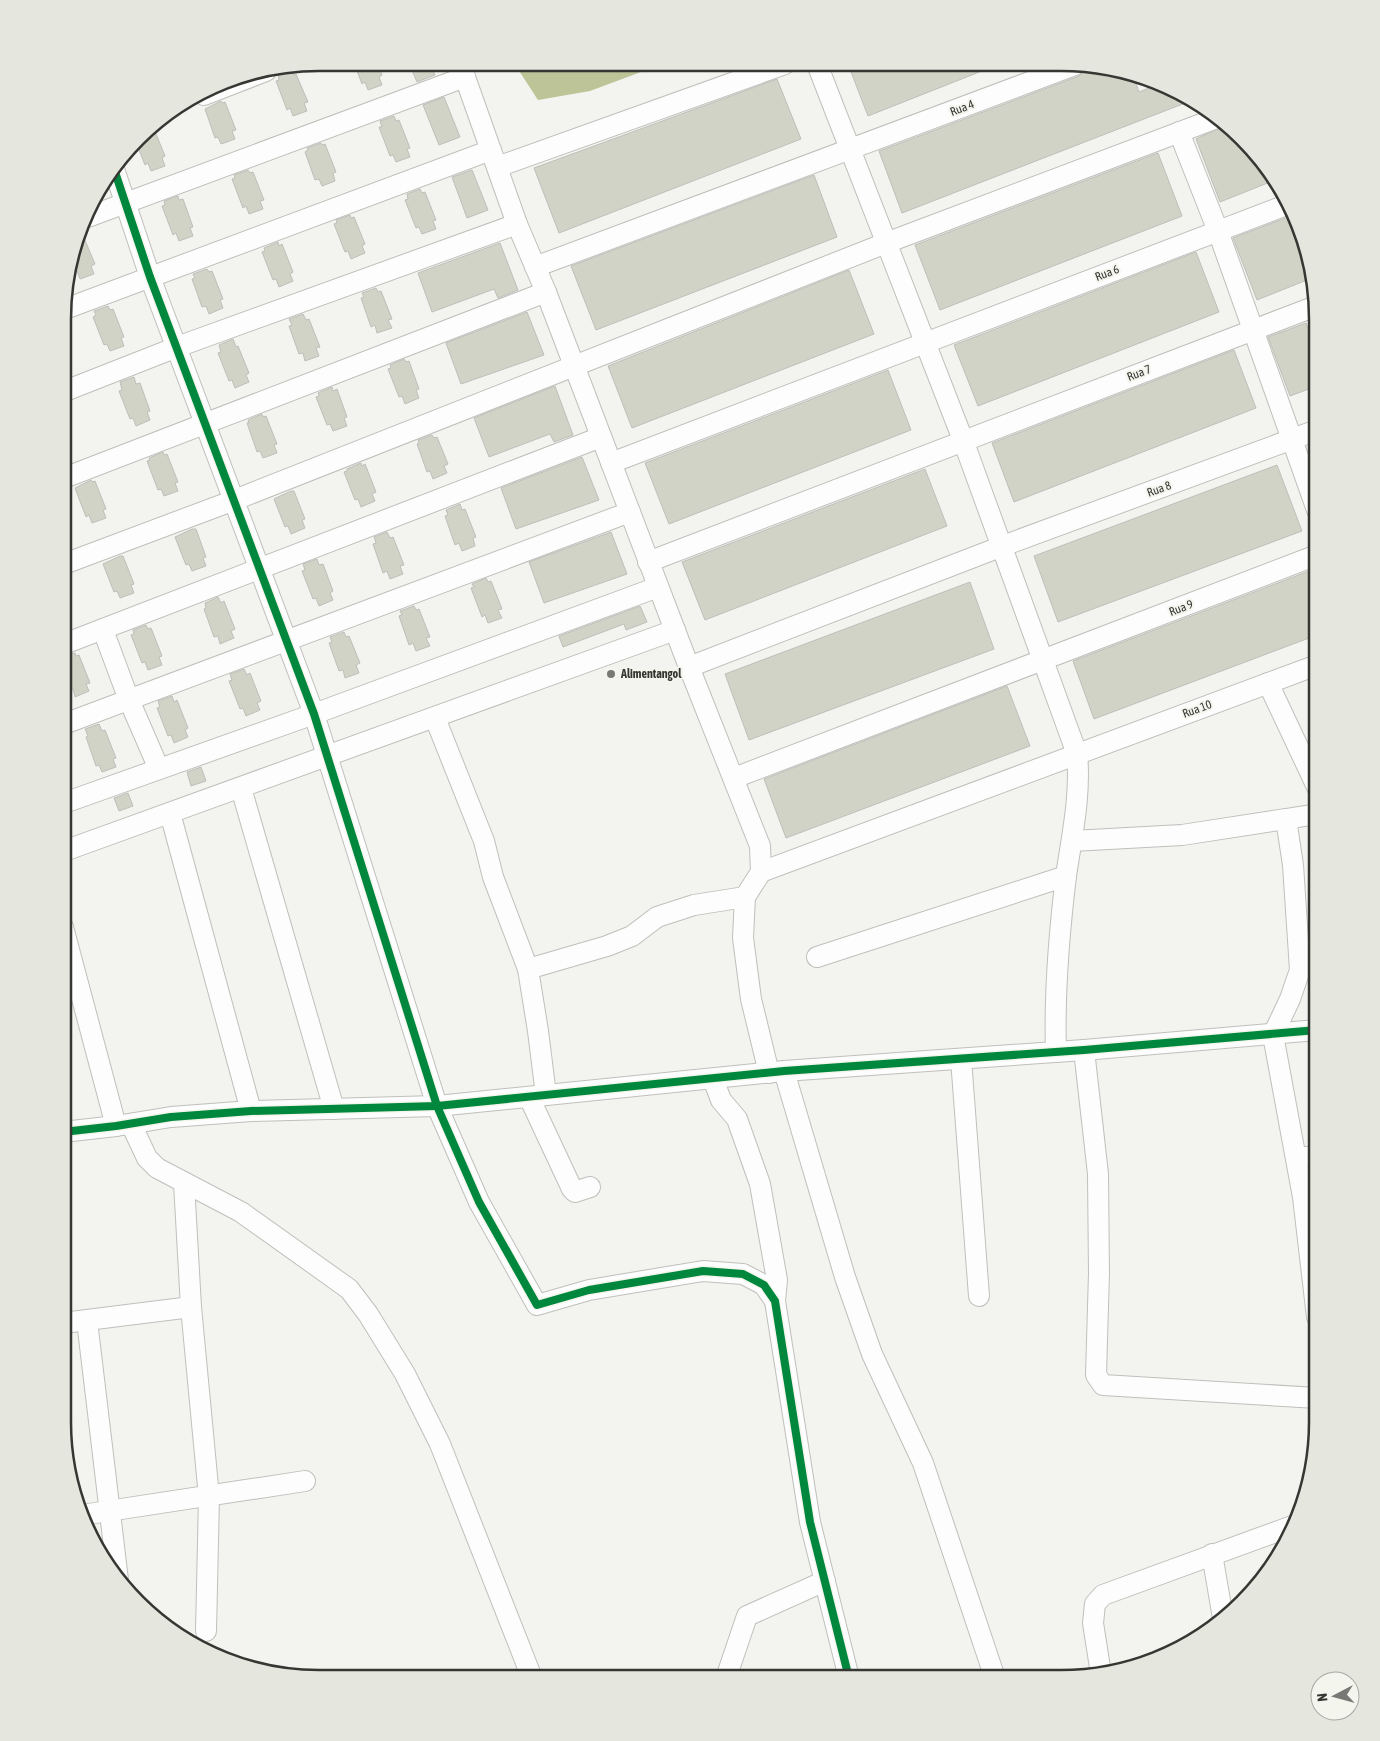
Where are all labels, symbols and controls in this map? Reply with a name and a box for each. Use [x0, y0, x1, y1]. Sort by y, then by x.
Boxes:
street label: Rua 4 [948, 97, 976, 119]
street label: Rua 6 [1093, 262, 1121, 284]
street label: Rua 7 [1125, 362, 1153, 384]
street label: Rua 8 [1145, 478, 1173, 500]
street label: Rua 9 [1167, 597, 1195, 619]
place label: Alimentangol [620, 667, 682, 681]
marker: Alimentangol [605, 668, 617, 680]
street label: Rua 10 [1180, 697, 1214, 721]
north arrow [1310, 1671, 1360, 1721]
text: N [1314, 1692, 1330, 1702]

